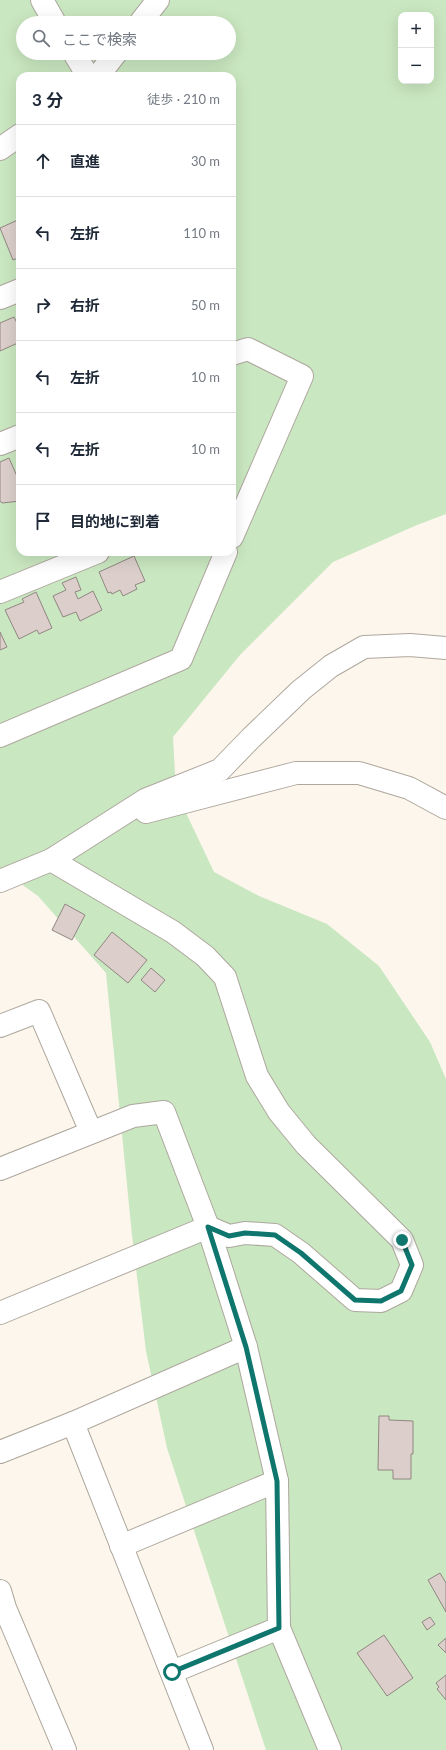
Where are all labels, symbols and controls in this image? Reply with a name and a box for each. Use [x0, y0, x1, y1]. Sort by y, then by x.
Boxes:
map controls [398, 12, 434, 84]
button: + [398, 12, 434, 48]
search box [16, 16, 236, 60]
icon: search [30, 27, 52, 49]
text: ここで検索 [62, 30, 137, 48]
button: − [398, 48, 434, 84]
text: 3 分 [32, 89, 63, 110]
text: 徒歩 · 210 m [147, 91, 220, 107]
icon: ahead [32, 150, 54, 172]
text: 直進 [70, 152, 100, 170]
text: 30 m [191, 153, 220, 169]
icon: left [32, 222, 54, 244]
text: 左折 [70, 224, 100, 242]
text: 110 m [183, 225, 220, 241]
icon: right [32, 294, 54, 316]
text: 右折 [70, 296, 100, 314]
text: 50 m [191, 297, 220, 313]
icon: left [32, 366, 54, 388]
text: 左折 [70, 368, 100, 386]
text: 10 m [191, 369, 220, 385]
icon: left [32, 438, 54, 460]
text: 左折 [70, 440, 100, 458]
text: 10 m [191, 441, 220, 457]
icon: arrive [32, 510, 54, 532]
text: 目的地に到着 [70, 512, 160, 530]
route end [393, 1231, 411, 1249]
route start [163, 1663, 181, 1681]

